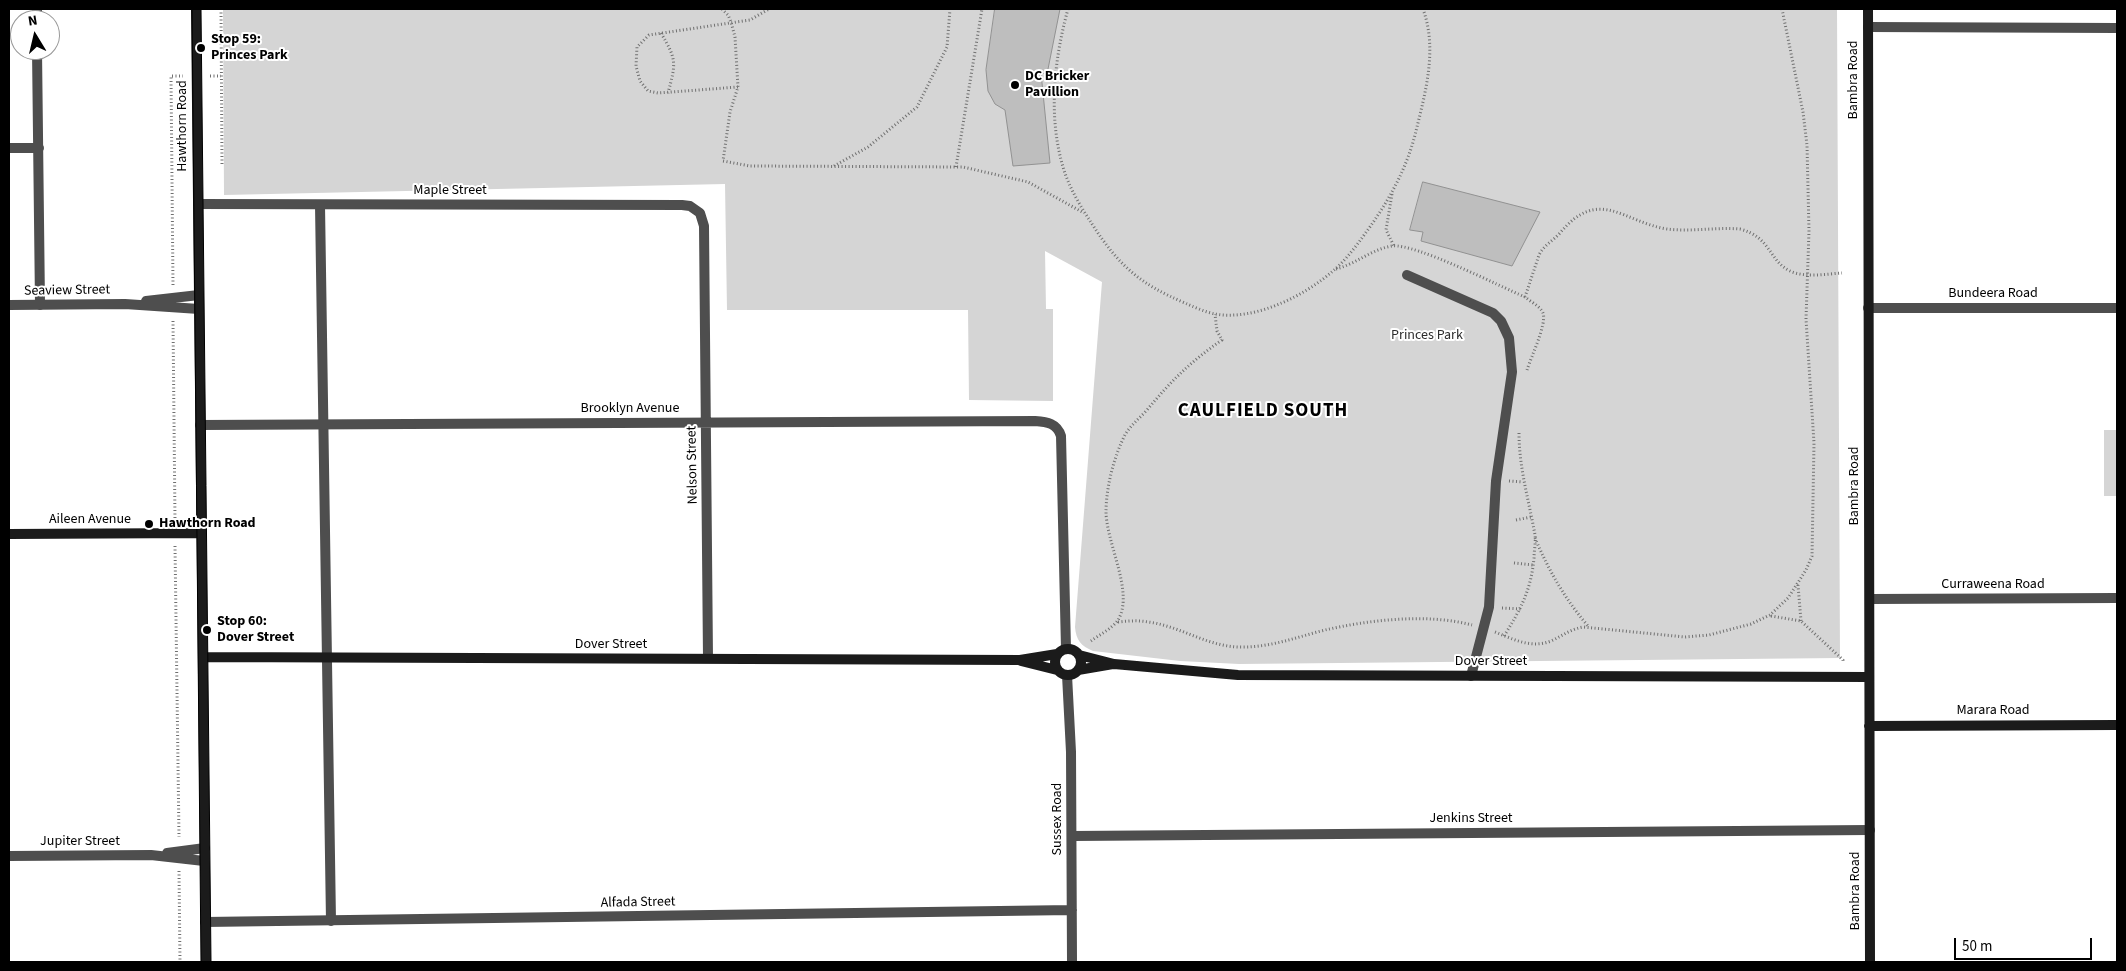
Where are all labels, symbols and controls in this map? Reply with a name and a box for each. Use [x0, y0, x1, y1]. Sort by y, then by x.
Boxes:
north arrow [10, 10, 60, 60]
text: N [27, 11, 39, 32]
place label: Stop 59: Princes Park [211, 32, 288, 64]
street label: Bambra Road [1846, 40, 1862, 120]
marker: Stop 59: Princes Park [195, 42, 207, 54]
place label: DC Bricker Pavillion [1025, 69, 1089, 102]
marker: DC Bricker Pavillion [1009, 79, 1021, 91]
street label: Hawthorn Road [175, 80, 191, 172]
street label: Maple Street [413, 183, 487, 199]
street label: Seaview Street [24, 282, 110, 300]
street label: Bundeera Road [1948, 286, 2038, 302]
park label: Princes Park [1391, 328, 1463, 344]
street label: Brooklyn Avenue [581, 401, 679, 417]
district label: CAULFIELD SOUTH [1176, 401, 1350, 423]
street label: Nelson Street [684, 426, 702, 504]
street label: Bambra Road [1847, 446, 1863, 526]
street label: Aileen Avenue [49, 512, 131, 528]
place label: Hawthorn Road [159, 516, 256, 532]
marker: Hawthorn Road [143, 518, 155, 530]
street label: Curraweena Road [1941, 577, 2045, 593]
place label: Stop 60: Dover Street [217, 614, 294, 646]
marker: Stop 60: Dover Street [201, 624, 213, 636]
street label: Dover Street [575, 637, 647, 653]
street label: Dover Street [1455, 654, 1527, 670]
street label: Marara Road [1956, 703, 2030, 719]
street label: Sussex Road [1050, 783, 1066, 855]
street label: Jenkins Street [1429, 811, 1513, 827]
street label: Jupiter Street [40, 834, 120, 850]
street label: Bambra Road [1848, 851, 1864, 931]
street label: Alfada Street [600, 894, 676, 912]
scale bar [1956, 928, 2094, 960]
text: 50 m [1962, 936, 1992, 957]

